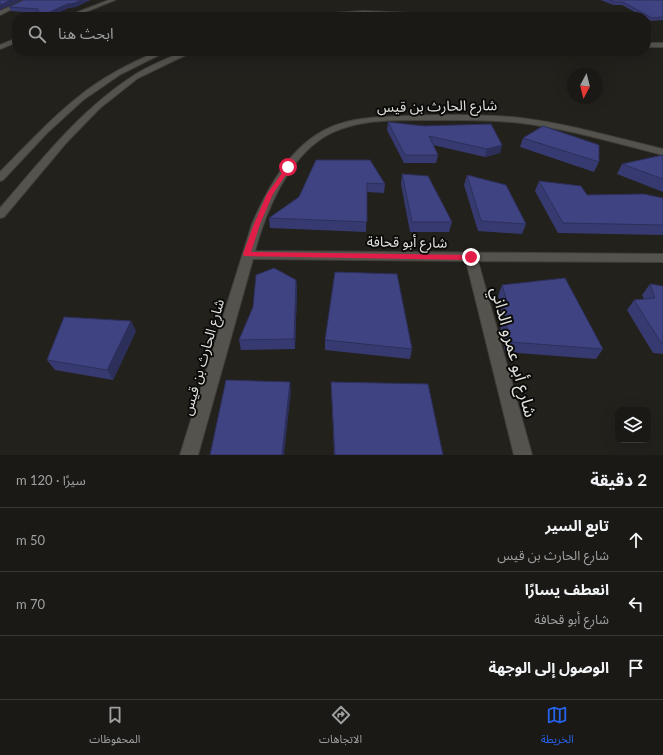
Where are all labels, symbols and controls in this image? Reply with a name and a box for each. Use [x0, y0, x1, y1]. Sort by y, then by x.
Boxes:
search box [12, 12, 651, 56]
icon: search [26, 23, 48, 45]
text: ابحث هنا [58, 24, 114, 42]
north arrow [567, 68, 603, 104]
street label: شارع الحارث بن قيس [377, 96, 497, 118]
route start [279, 158, 297, 176]
street label: شارع أبو قحافة [367, 232, 447, 254]
route end [462, 248, 480, 266]
street label: شارع أبو عمرو الداني [484, 284, 542, 420]
street label: شارع الحارث بن قيس [178, 297, 230, 418]
map controls [615, 407, 651, 443]
button: layers [615, 407, 651, 443]
text: 2 دقيقة [590, 469, 647, 490]
text: سيرًا · 120 m [16, 472, 86, 488]
text: تابع السير [545, 516, 609, 534]
icon: ahead [625, 529, 647, 551]
text: 50 m [16, 532, 45, 548]
text: شارع الحارث بن قيس [497, 547, 609, 563]
text: انعطف يسارًا [525, 580, 609, 598]
icon: left [625, 593, 647, 615]
text: 70 m [16, 596, 45, 612]
text: شارع أبو قحافة [534, 611, 609, 627]
icon: arrive [625, 657, 647, 679]
text: الوصول إلى الوجهة [488, 658, 609, 676]
tab: المحفوظات [89, 704, 140, 751]
tab: الاتجاهات [319, 704, 362, 751]
tab: الخريطة [541, 704, 574, 751]

